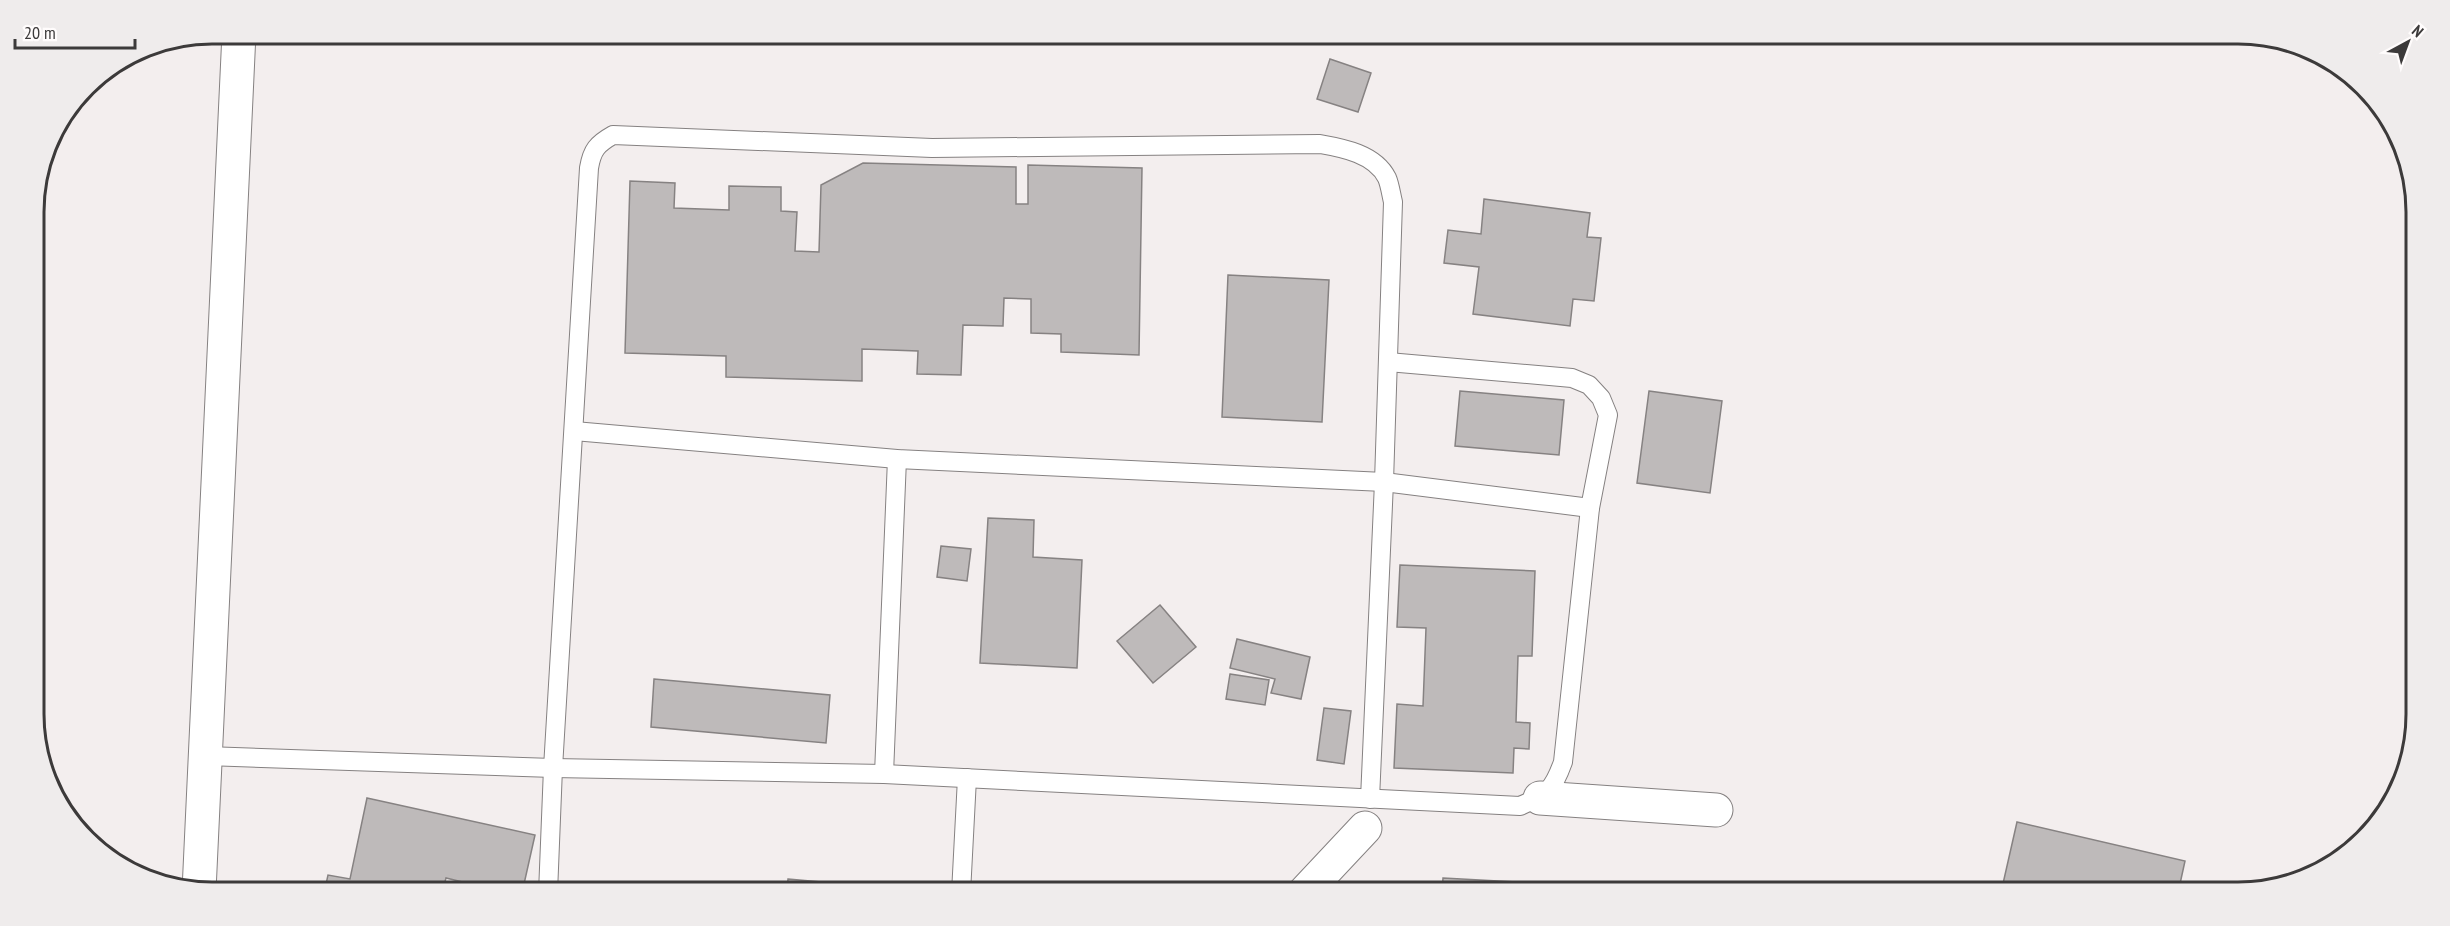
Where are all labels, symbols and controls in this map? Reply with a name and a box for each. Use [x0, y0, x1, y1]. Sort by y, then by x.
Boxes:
scale bar [15, 12, 135, 50]
north arrow [2378, 12, 2438, 72]
text: N [2408, 20, 2428, 41]
text: 20 m [24, 21, 56, 44]

